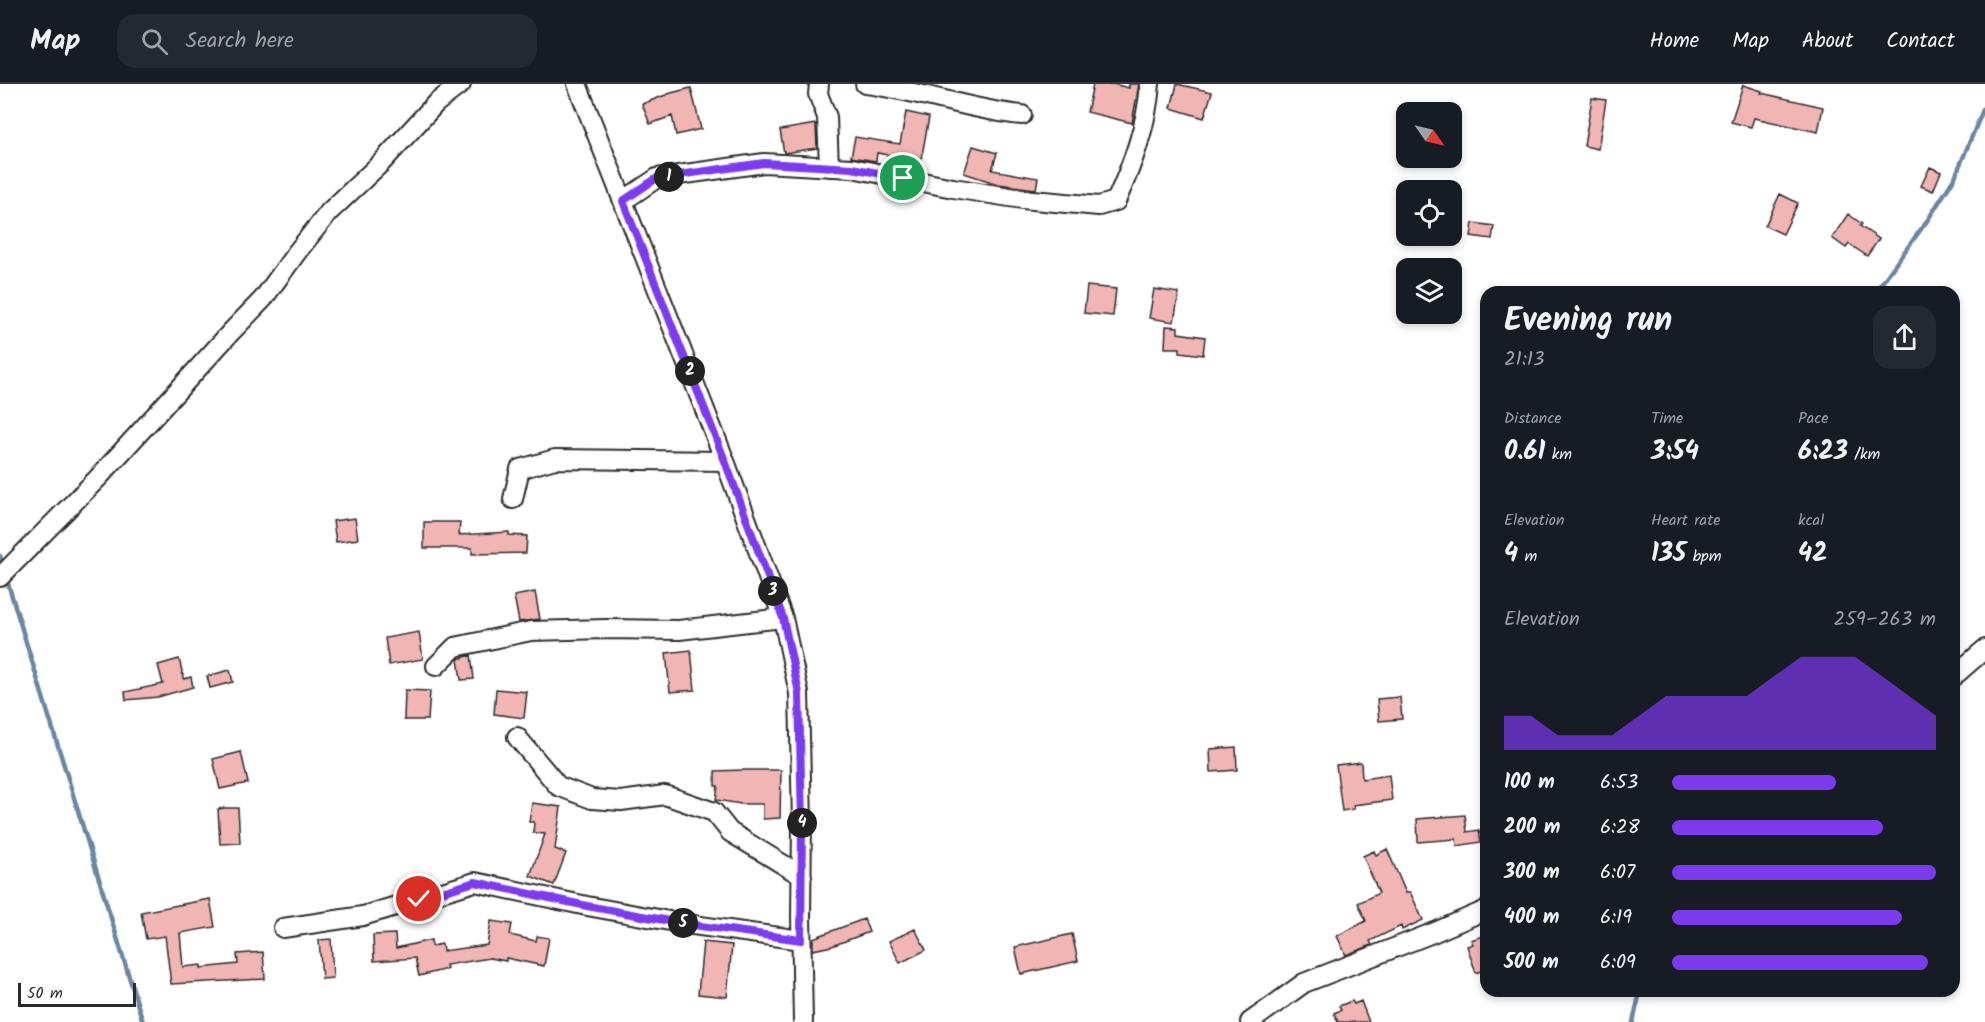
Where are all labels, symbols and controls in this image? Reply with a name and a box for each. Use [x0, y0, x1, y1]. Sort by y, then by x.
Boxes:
search box [117, 14, 537, 68]
text: Map [30, 19, 81, 64]
text: Search here [186, 24, 294, 59]
icon: search [138, 25, 171, 58]
text: Home [1650, 25, 1699, 58]
text: Map [1732, 25, 1769, 58]
text: About [1802, 25, 1853, 58]
text: Contact [1886, 25, 1955, 58]
north arrow [1396, 102, 1462, 168]
map controls [1396, 102, 1462, 324]
pin [877, 152, 928, 203]
icon: arrive [886, 161, 919, 194]
pin: 1 [654, 162, 684, 192]
text: 1 [667, 164, 671, 189]
button: locate [1396, 180, 1462, 246]
button: layers [1396, 258, 1462, 324]
text: Evening run [1504, 295, 1672, 348]
button: share [1873, 306, 1936, 369]
text: 21:13 [1504, 344, 1545, 376]
pin: 2 [675, 356, 705, 386]
text: 2 [685, 358, 695, 383]
text: Distance [1504, 406, 1562, 431]
text: Time [1651, 406, 1683, 431]
text: Pace [1798, 406, 1829, 431]
text: 0.61 [1504, 431, 1545, 473]
text: 3:54 [1651, 431, 1699, 473]
text: 6:23 [1798, 431, 1848, 473]
text: km [1545, 442, 1572, 467]
text: /km [1848, 442, 1880, 467]
text: Elevation [1504, 508, 1565, 533]
text: Heart rate [1651, 508, 1721, 533]
text: kcal [1798, 508, 1824, 533]
text: 4 [1504, 533, 1518, 575]
text: 135 [1651, 533, 1686, 575]
text: 42 [1798, 533, 1827, 575]
text: m [1518, 544, 1537, 569]
text: bpm [1686, 544, 1721, 569]
pin: 3 [758, 576, 788, 606]
text: 3 [769, 578, 777, 603]
text: Elevation [1504, 604, 1580, 636]
text: 259–263 m [1834, 604, 1936, 636]
text: 100 m [1504, 767, 1555, 799]
text: 6:53 [1600, 767, 1638, 799]
pin: 4 [787, 808, 817, 838]
text: 4 [798, 810, 806, 835]
text: 200 m [1504, 812, 1560, 844]
text: 6:28 [1600, 812, 1640, 844]
text: 300 m [1504, 857, 1560, 889]
text: 6:07 [1600, 857, 1635, 889]
pin [393, 873, 444, 924]
icon: check [402, 882, 435, 915]
text: 400 m [1504, 902, 1560, 934]
text: 6:19 [1600, 902, 1632, 934]
pin: 5 [668, 908, 698, 938]
text: 5 [679, 910, 687, 935]
text: 500 m [1504, 947, 1559, 979]
text: 6:09 [1600, 947, 1636, 979]
scale bar [18, 980, 136, 1008]
text: 50 m [27, 981, 63, 1006]

